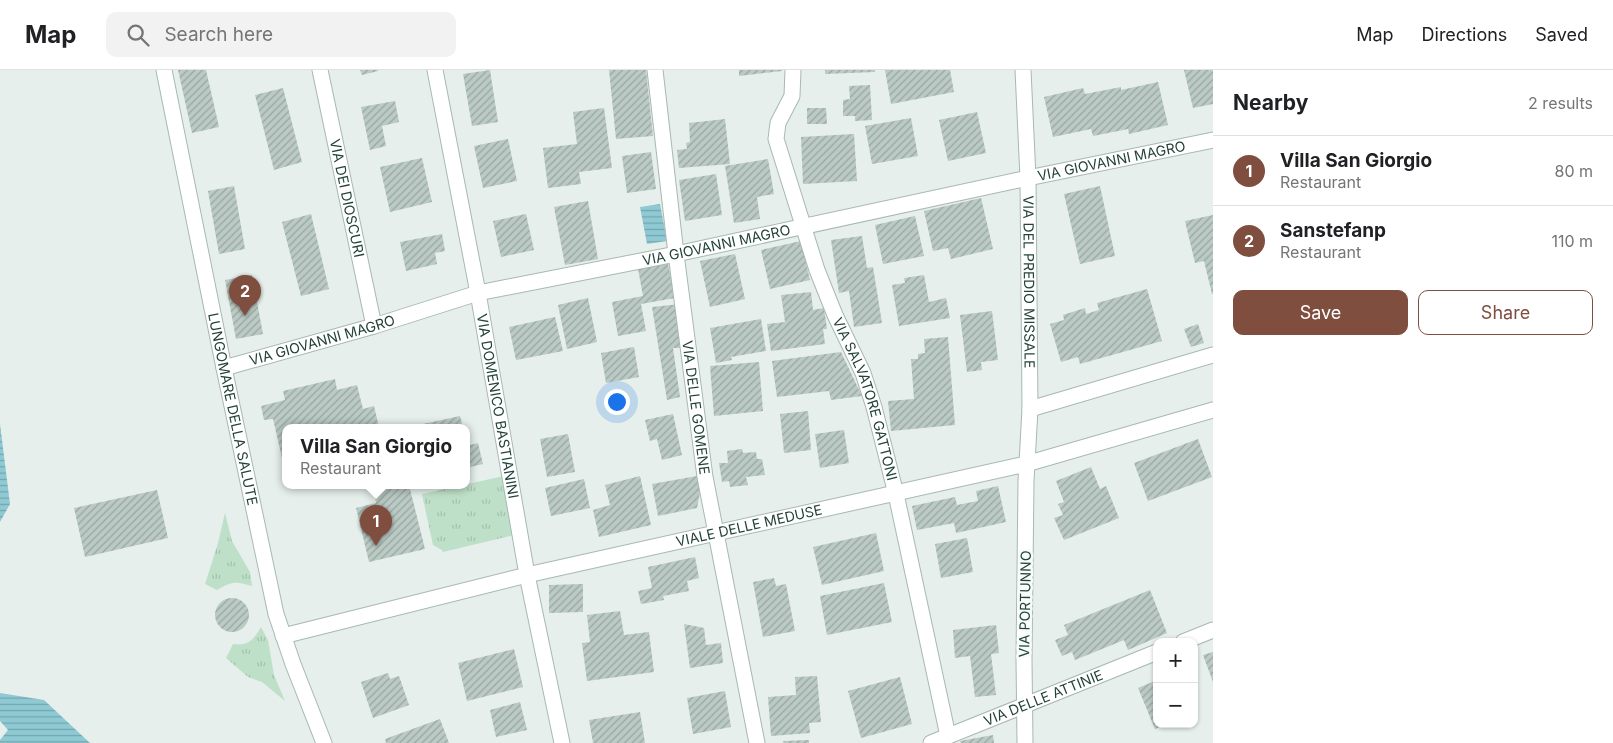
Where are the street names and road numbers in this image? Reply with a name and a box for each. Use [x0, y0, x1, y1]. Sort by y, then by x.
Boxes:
street label: VIA DEI DIOSCURI [327, 137, 368, 259]
street label: VIA GIOVANNI MAGRO [1036, 137, 1187, 184]
street label: VIA DEL PREDIO MISSALE [1020, 195, 1039, 368]
street label: VIA GIOVANNI MAGRO [641, 221, 792, 268]
street label: LUNGOMARE DELLA SALUTE [205, 311, 262, 507]
street label: VIA GIOVANNI MAGRO [247, 311, 397, 369]
street label: VIA DOMENICO BASTIANINI [474, 312, 523, 500]
street label: VIA SALVATORE GATTONI [829, 314, 901, 482]
street label: VIA DELLE GOMENE [679, 339, 714, 475]
street label: VIALE DELLE MEDUSE [674, 501, 824, 550]
street label: VIA PORTUNNO [1015, 550, 1034, 658]
street label: VIA DELLE ATTINIE [981, 666, 1105, 729]

